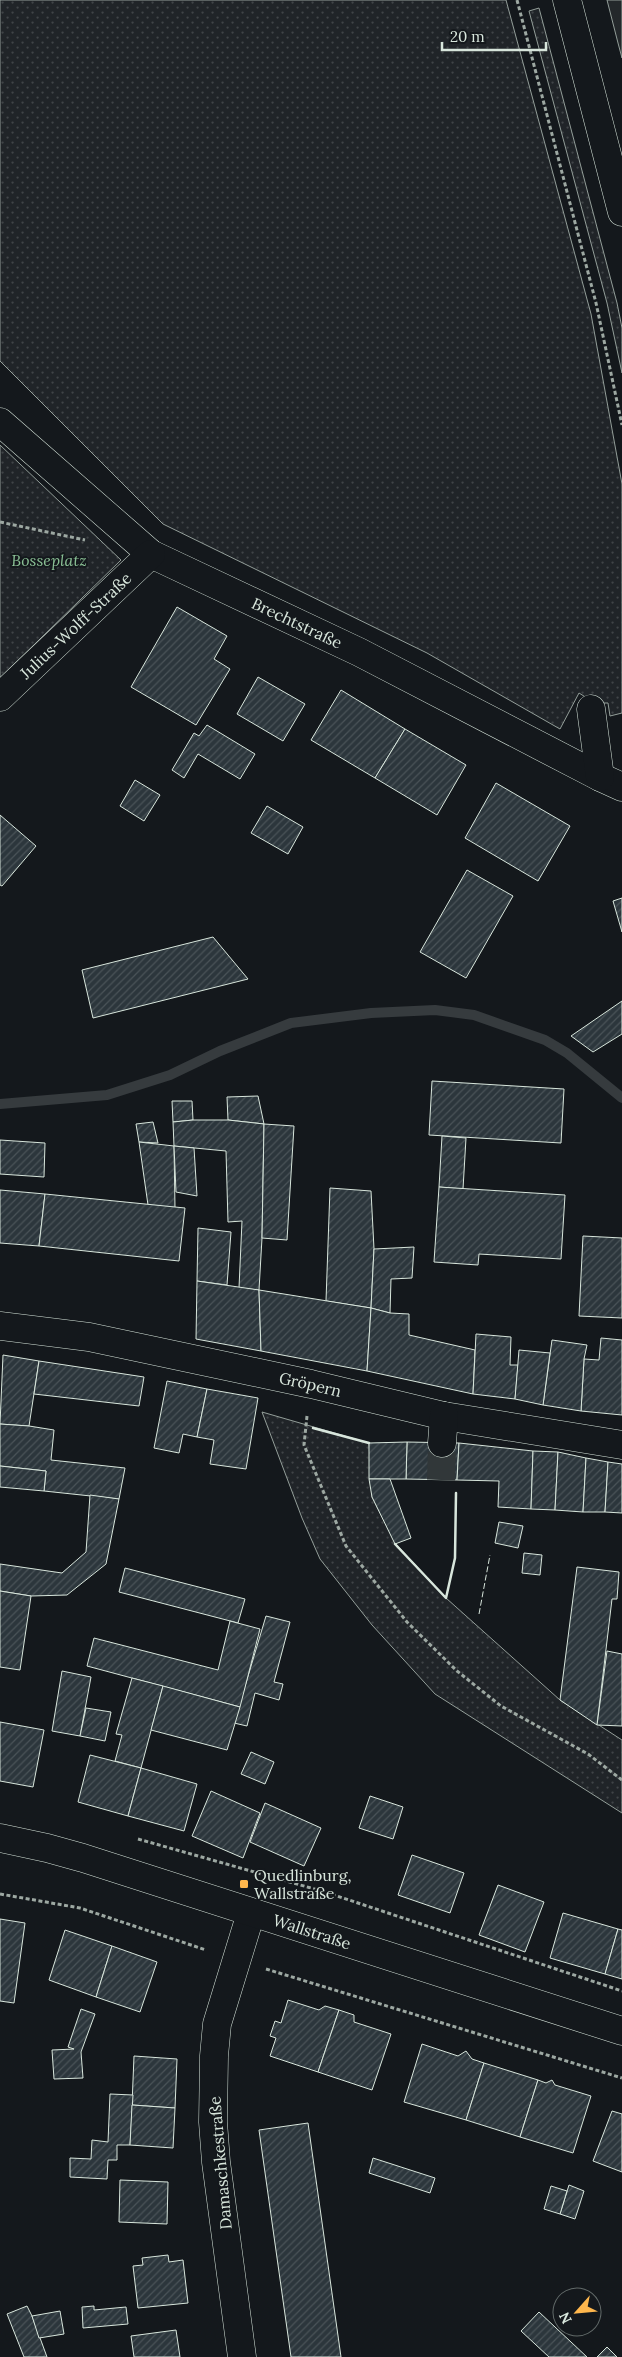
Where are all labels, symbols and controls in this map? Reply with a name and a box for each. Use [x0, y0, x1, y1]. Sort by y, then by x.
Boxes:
scale bar [442, 20, 546, 52]
text: 20 m [450, 27, 485, 46]
park label: Bosseplatz [11, 550, 87, 570]
street label: Julius-Wolff-Straße [15, 568, 136, 684]
street label: Brechtstraße [249, 593, 346, 653]
street label: Gröpern [277, 1368, 344, 1401]
place label: Quedlinburg, Wallstraße [254, 1865, 352, 1903]
marker: Quedlinburg, Wallstraße [238, 1878, 250, 1890]
street label: Wallstraße [271, 1910, 354, 1953]
street label: Damaschkestraße [204, 2095, 236, 2230]
north arrow [552, 2287, 602, 2337]
text: N [555, 2309, 576, 2327]

